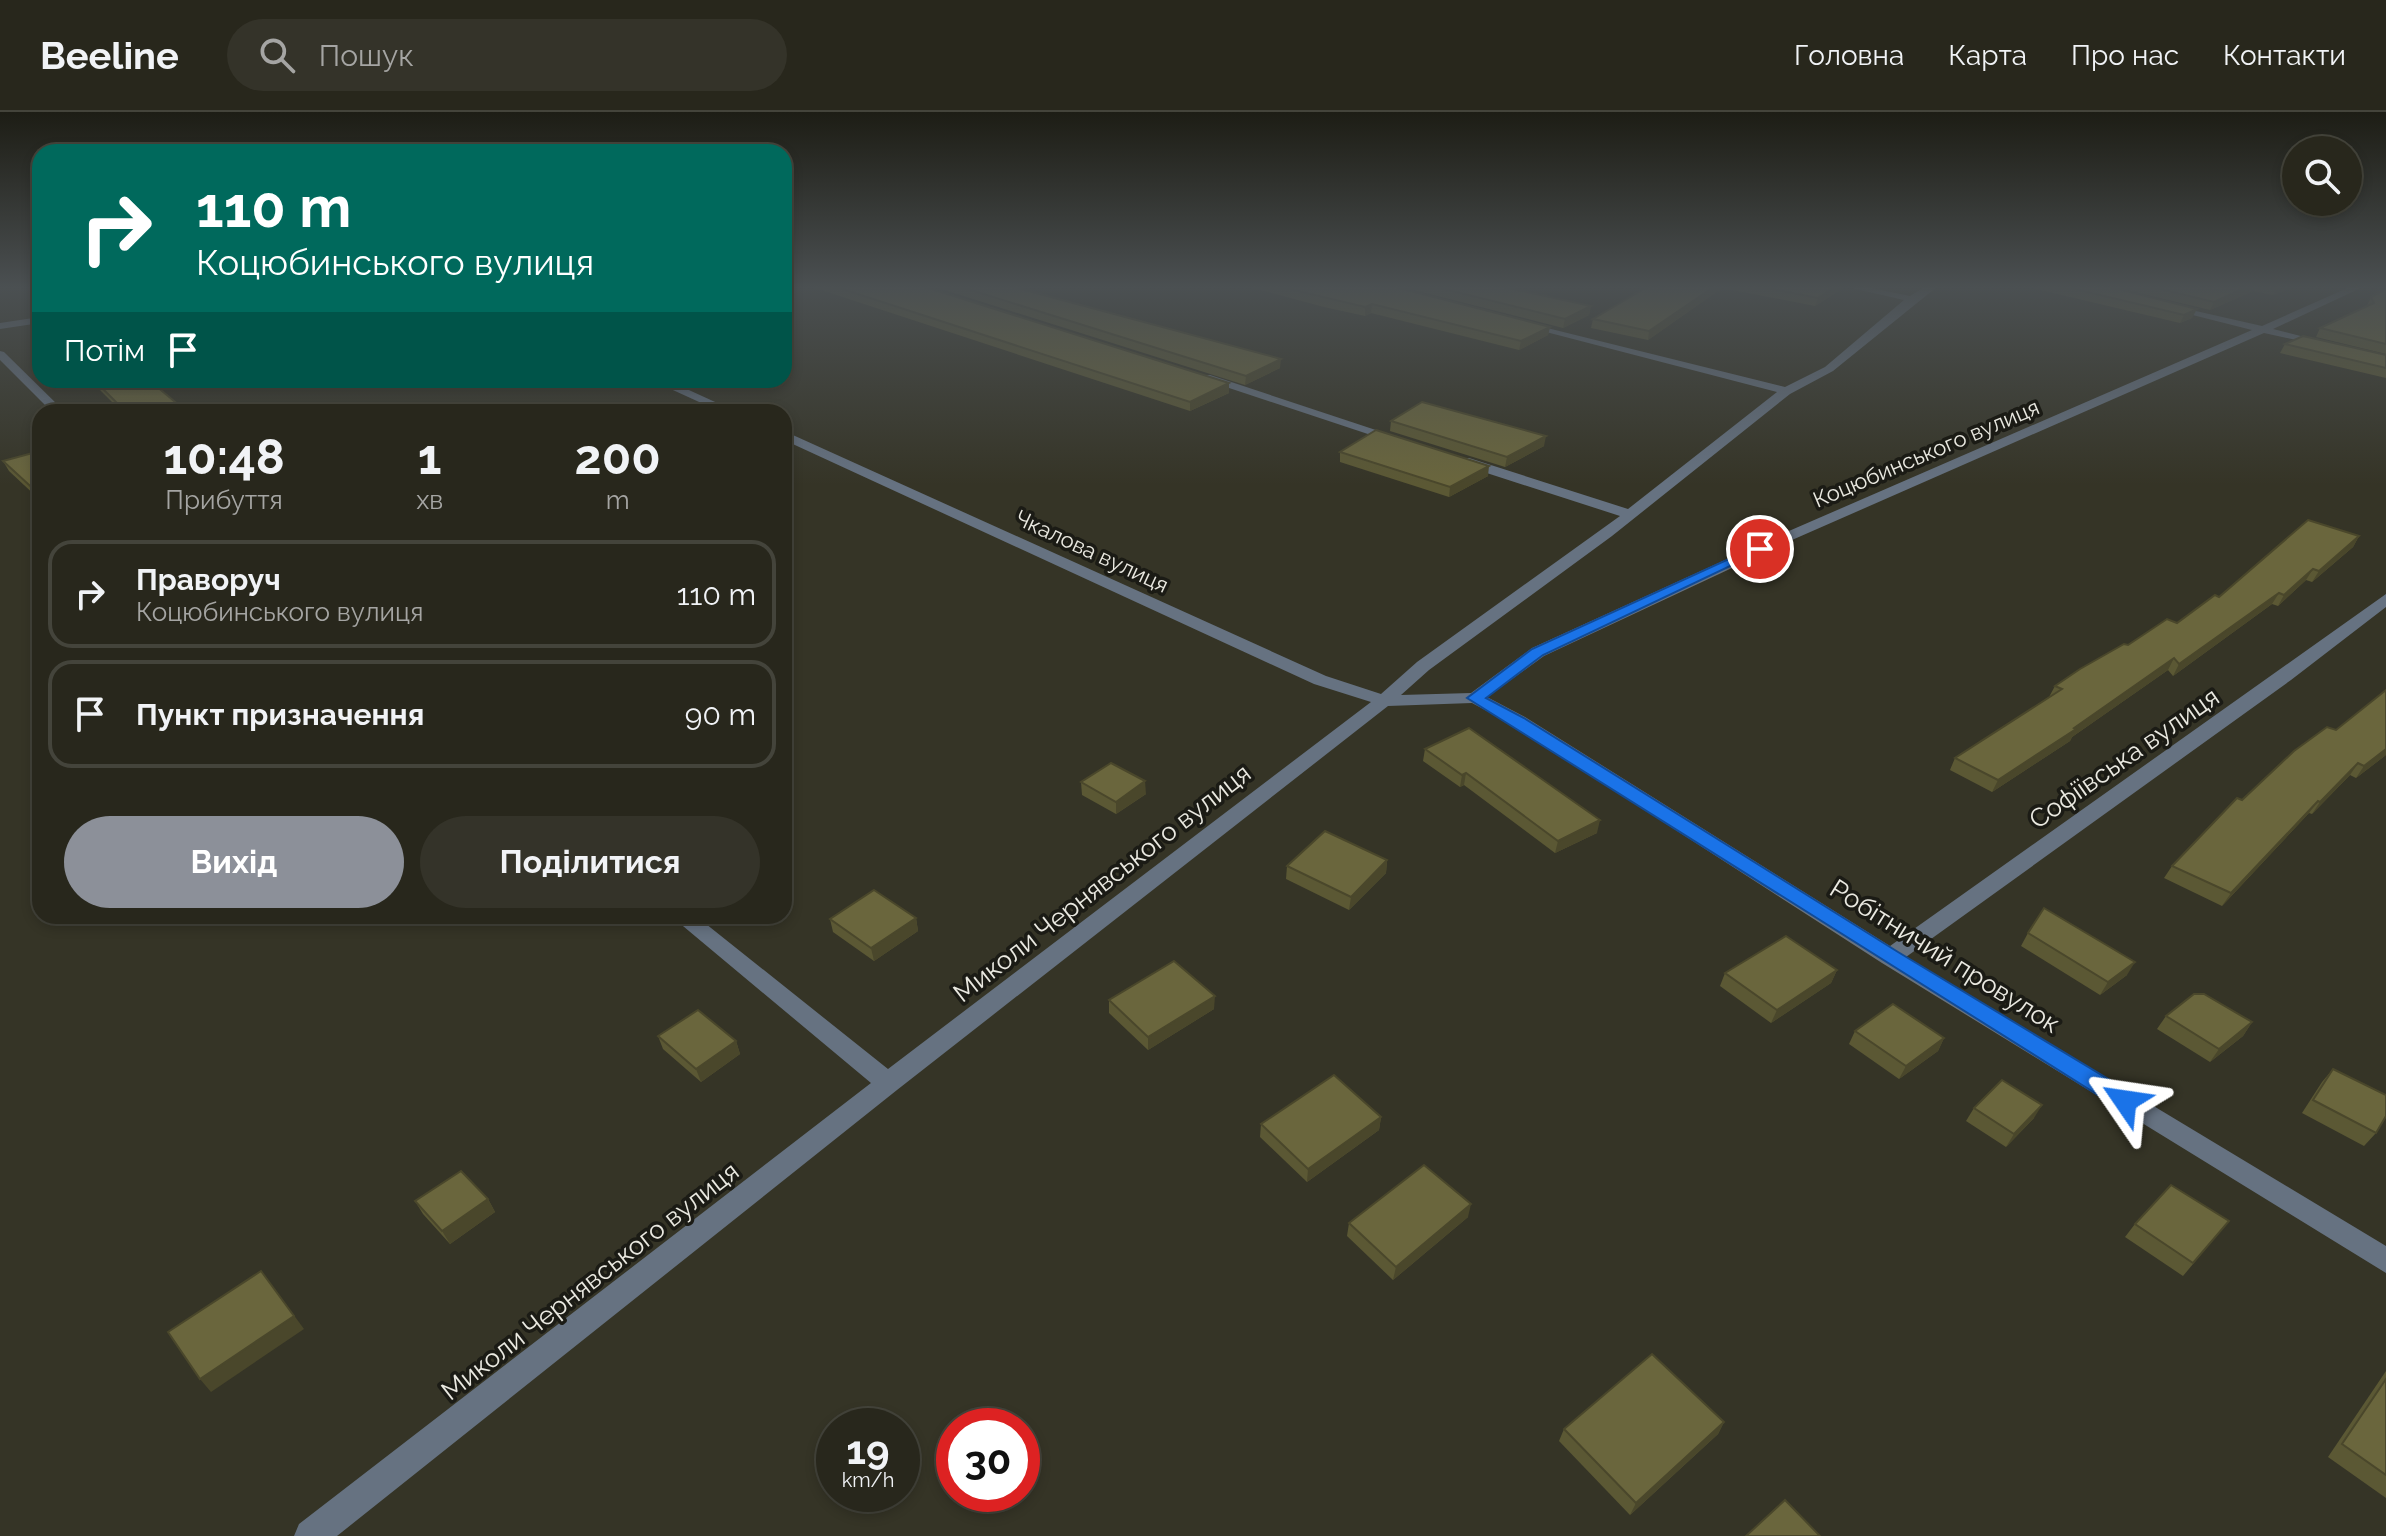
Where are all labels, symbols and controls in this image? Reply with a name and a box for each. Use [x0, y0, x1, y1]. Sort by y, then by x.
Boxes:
search box [227, 19, 787, 91]
text: Beeline [40, 33, 179, 78]
icon: search [255, 33, 299, 77]
text: Пошук [319, 38, 414, 73]
text: Головна [1794, 39, 1904, 72]
text: Карта [1948, 39, 2027, 72]
text: Про нас [2071, 39, 2179, 72]
text: Контакти [2223, 39, 2346, 72]
map controls [2282, 136, 2362, 216]
button: search [2282, 136, 2362, 216]
text: 110 m [196, 174, 351, 240]
icon: right [64, 176, 168, 280]
text: Коцюбинського вулиця [196, 241, 594, 283]
icon: arrive [161, 328, 205, 372]
text: Потім [64, 333, 145, 368]
street label: Коцюбинського вулиця [1809, 394, 2043, 512]
text: 10:48 [163, 429, 285, 485]
text: 1 [418, 429, 442, 485]
text: 200 [575, 429, 661, 485]
text: Прибуття [165, 485, 283, 515]
text: хв [416, 485, 443, 515]
text: m [606, 485, 630, 515]
street label: Чкалова вулиця [1011, 504, 1173, 598]
pin [1726, 515, 1794, 583]
icon: arrive [1738, 527, 1782, 571]
text: Праворуч [136, 562, 281, 597]
icon: right [68, 572, 112, 616]
text: 110 m [677, 577, 756, 612]
text: Коцюбинського вулиця [136, 597, 423, 627]
street label: Софіївська вулиця [2023, 681, 2225, 835]
icon: arrive [68, 692, 112, 736]
text: Пункт призначення [136, 697, 424, 732]
text: 90 m [685, 697, 756, 732]
street label: Миколи Чернявського вулиця [948, 758, 1256, 1008]
button: Вихід [64, 816, 404, 908]
button: Поділитися [420, 816, 760, 908]
street label: Робітничий провулок [1825, 873, 2065, 1039]
position arrow [2083, 1059, 2167, 1143]
street label: Миколи Чернявського вулиця [436, 1156, 744, 1406]
speed limit sign: 30 [936, 1408, 1040, 1512]
text: 19 [846, 1426, 890, 1473]
text: km/h [842, 1468, 894, 1492]

